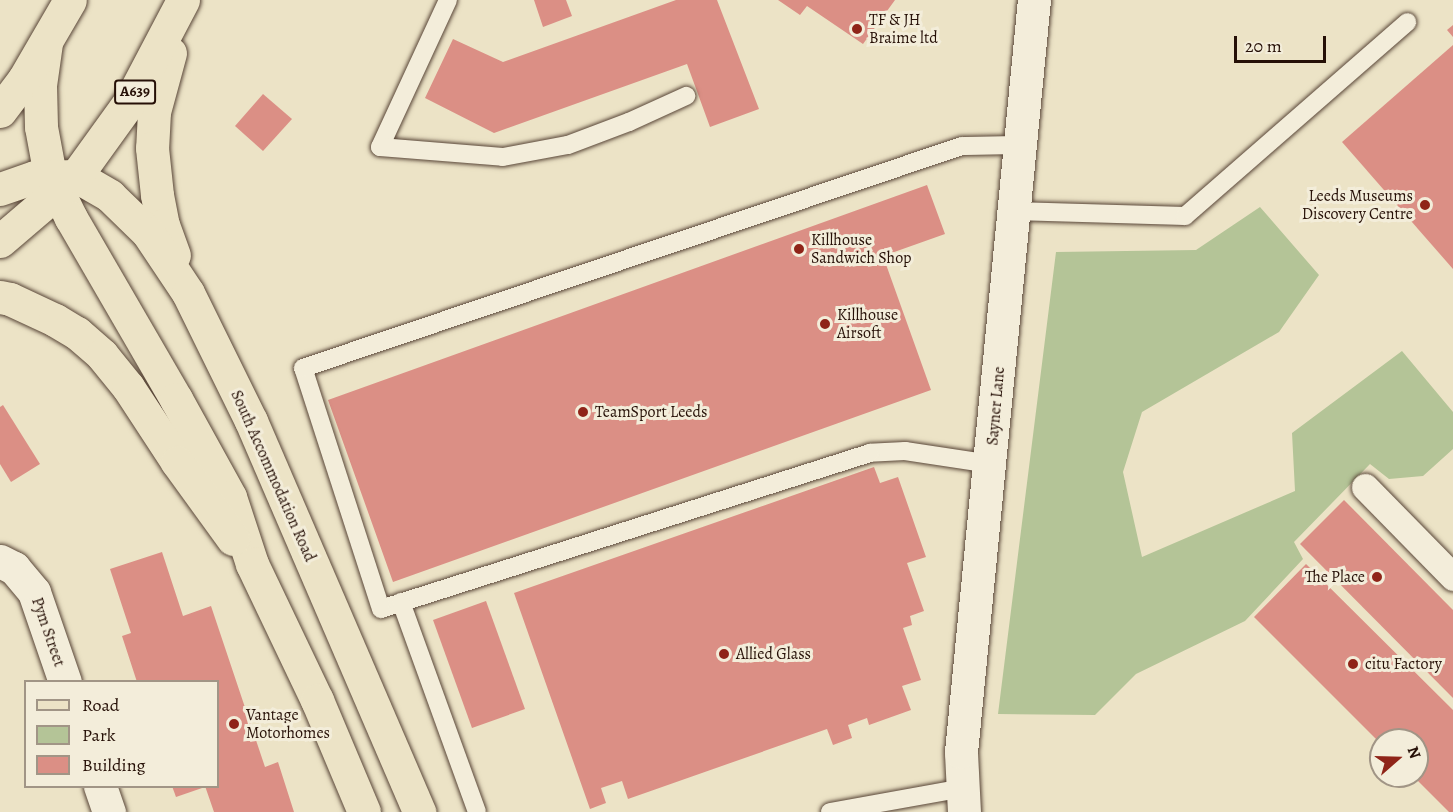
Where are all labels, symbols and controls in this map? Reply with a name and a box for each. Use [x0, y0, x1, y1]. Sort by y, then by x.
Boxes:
place label: TF & JH Braime ltd [869, 10, 938, 48]
marker: TF & JH Braime ltd [850, 22, 864, 36]
scale bar [1237, 24, 1328, 62]
text: 20 m [1245, 34, 1282, 58]
road number: A639 [114, 80, 156, 104]
place label: Leeds Museums Discovery Centre [1302, 186, 1413, 224]
marker: Leeds Museums Discovery Centre [1418, 198, 1432, 212]
place label: Killhouse Sandwich Shop [811, 230, 912, 268]
marker: Killhouse Sandwich Shop [792, 242, 806, 256]
place label: Killhouse Airsoft [837, 305, 898, 343]
marker: Killhouse Airsoft [818, 317, 832, 331]
street label: Sayner Lane [983, 366, 1009, 446]
street label: South Accommodation Road [226, 387, 320, 565]
place label: TeamSport Leeds [595, 402, 707, 422]
marker: TeamSport Leeds [576, 405, 590, 419]
place label: The Place [1305, 567, 1365, 587]
marker: The Place [1370, 570, 1384, 584]
street label: Pym Street [27, 595, 69, 669]
place label: Allied Glass [736, 644, 811, 664]
marker: Allied Glass [717, 647, 731, 661]
place label: citu Factory [1365, 654, 1442, 674]
marker: citu Factory [1346, 657, 1360, 671]
legend [24, 680, 219, 788]
text: Road [82, 693, 119, 717]
place label: Vantage Motorhomes [246, 705, 330, 743]
marker: Vantage Motorhomes [227, 717, 241, 731]
text: Park [82, 723, 116, 747]
north arrow [1369, 728, 1429, 788]
text: N [1402, 743, 1426, 762]
text: Building [82, 753, 146, 777]

